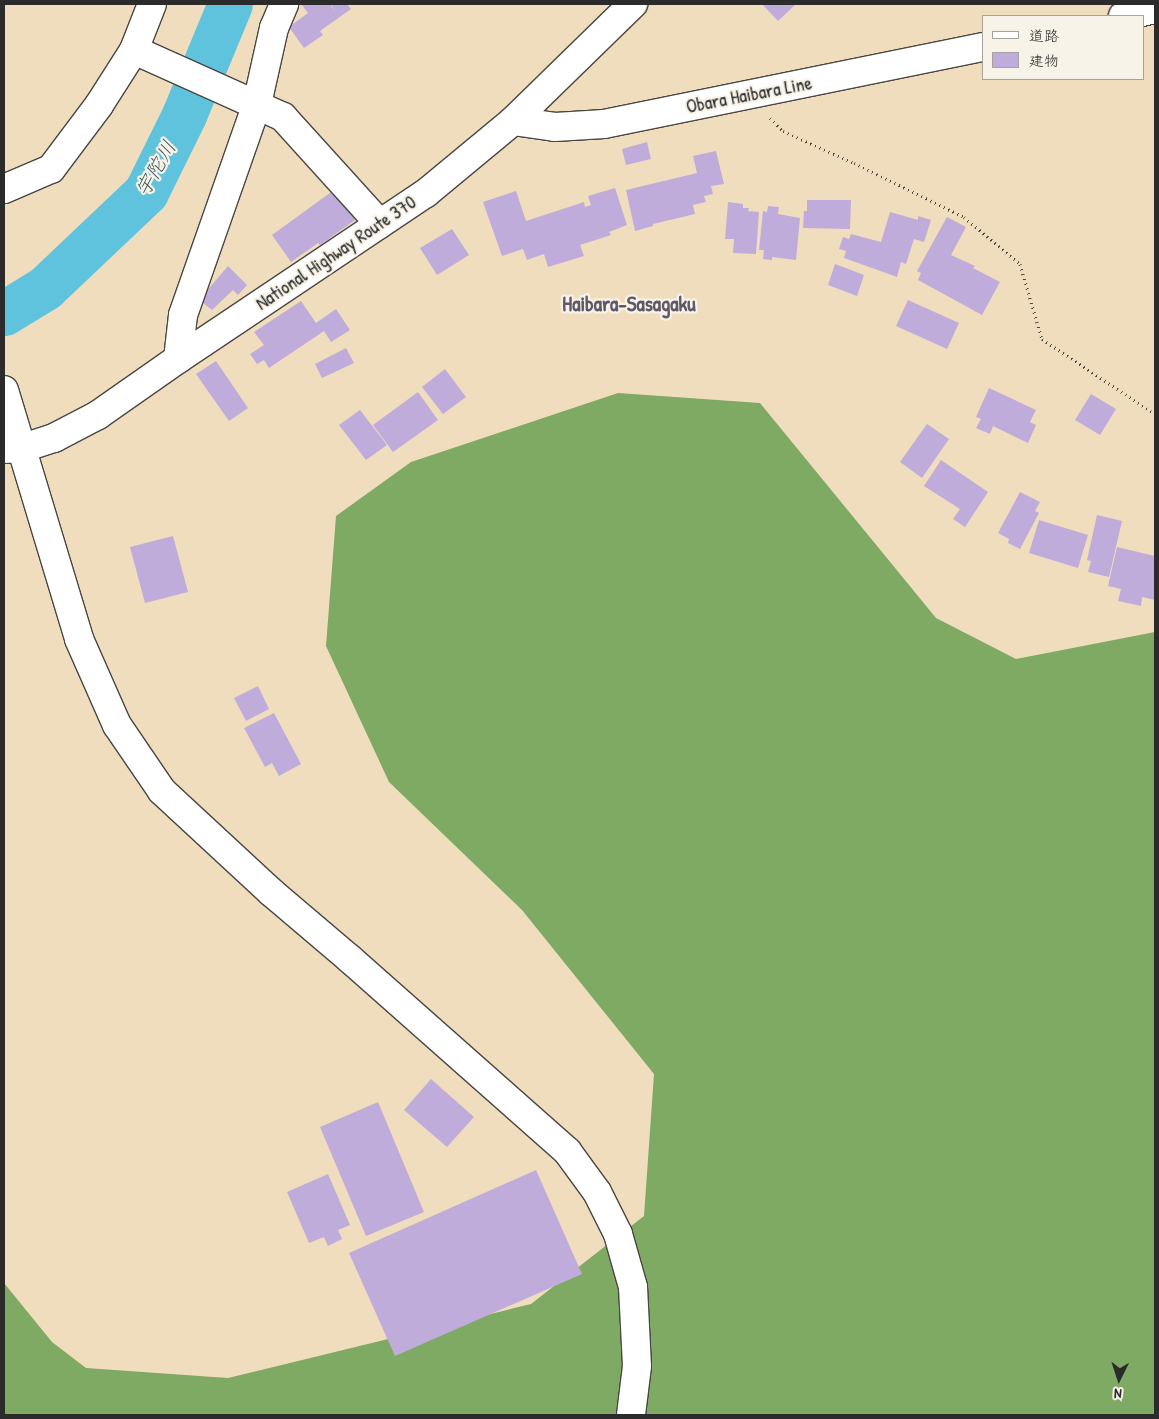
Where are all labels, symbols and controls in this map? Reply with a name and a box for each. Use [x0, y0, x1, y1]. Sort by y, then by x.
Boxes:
legend [982, 15, 1144, 80]
text: 道路 [1029, 25, 1059, 46]
text: 建物 [1029, 50, 1059, 71]
street label: Obara Haibara Line [684, 72, 814, 118]
water label: 宇陀川 [130, 136, 180, 200]
street label: National Highway Route 370 [251, 191, 421, 315]
district label: Haibara-Sasagaku [562, 291, 696, 317]
north arrow [1094, 1354, 1144, 1404]
text: N [1114, 1385, 1122, 1404]

